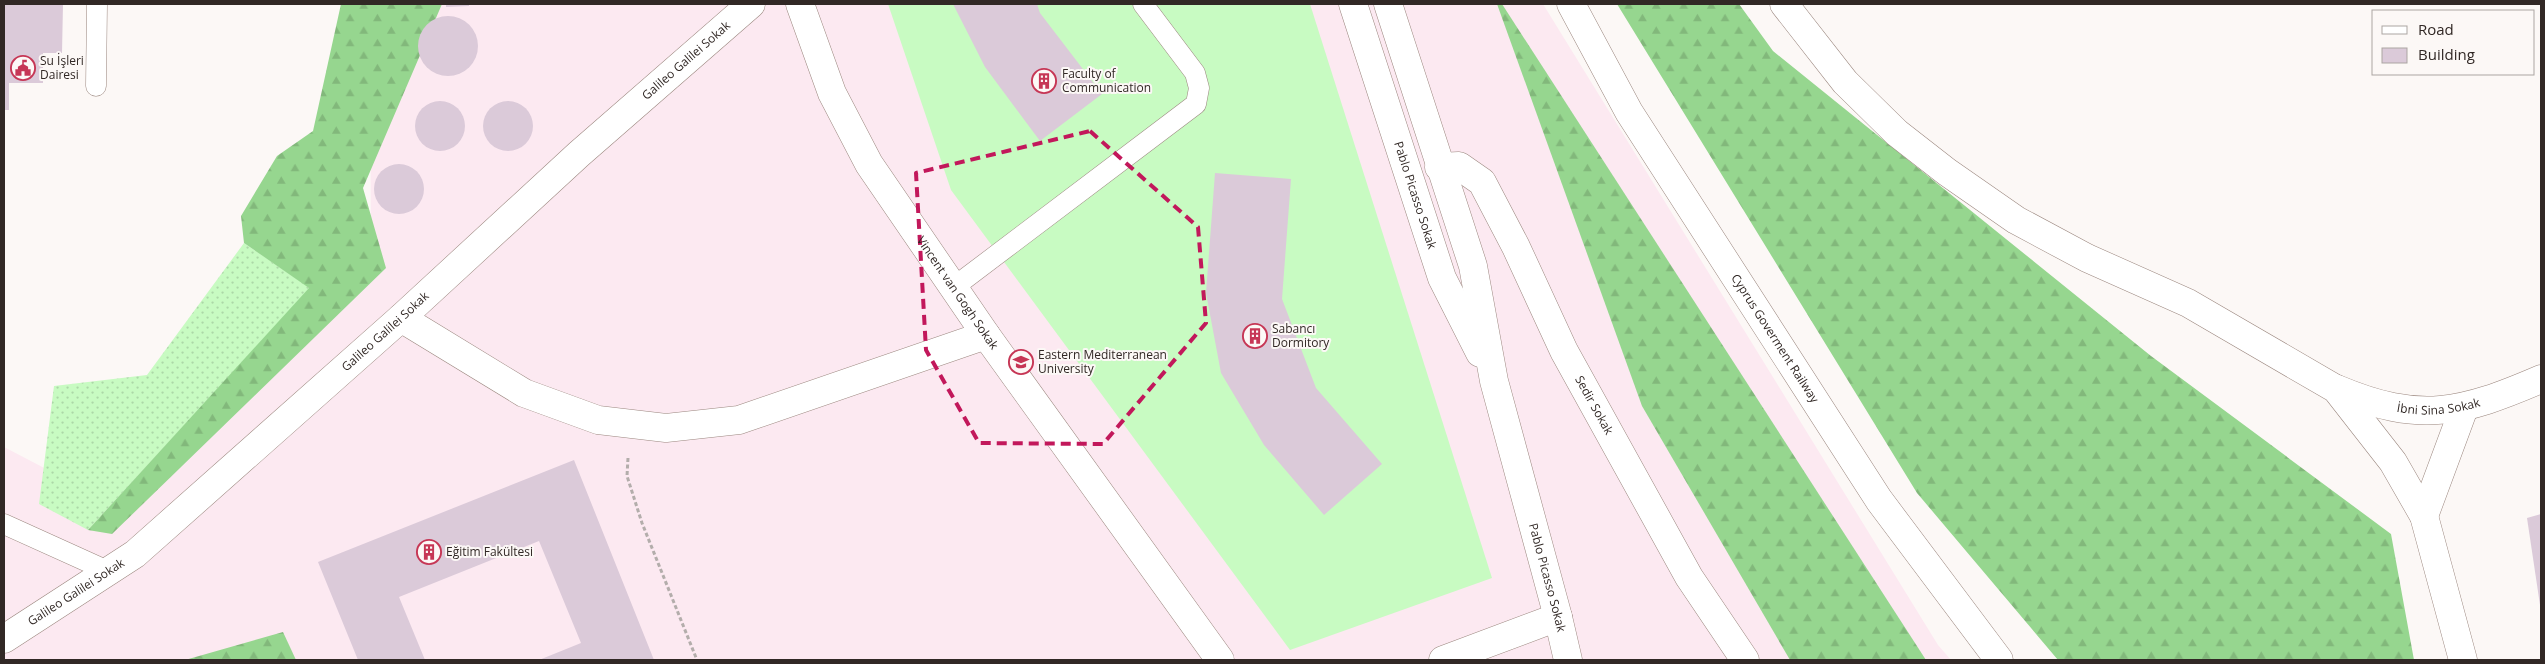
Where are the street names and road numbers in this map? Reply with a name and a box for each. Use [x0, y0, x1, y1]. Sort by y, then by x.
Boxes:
street label: Galileo Galilei Sokak [638, 16, 734, 103]
street label: Pablo Picasso Sokak [1390, 139, 1441, 252]
street label: Vincent van Gogh Sokak [913, 233, 1003, 353]
street label: Cyprus Goverment Railway [1727, 270, 1824, 407]
street label: Galileo Galilei Sokak [338, 287, 433, 375]
street label: Sedir Sokak [1571, 373, 1618, 438]
street label: İbni Sina Sokak [2396, 393, 2483, 418]
street label: Pablo Picasso Sokak [1525, 521, 1570, 634]
street label: Galileo Galilei Sokak [24, 554, 128, 629]

